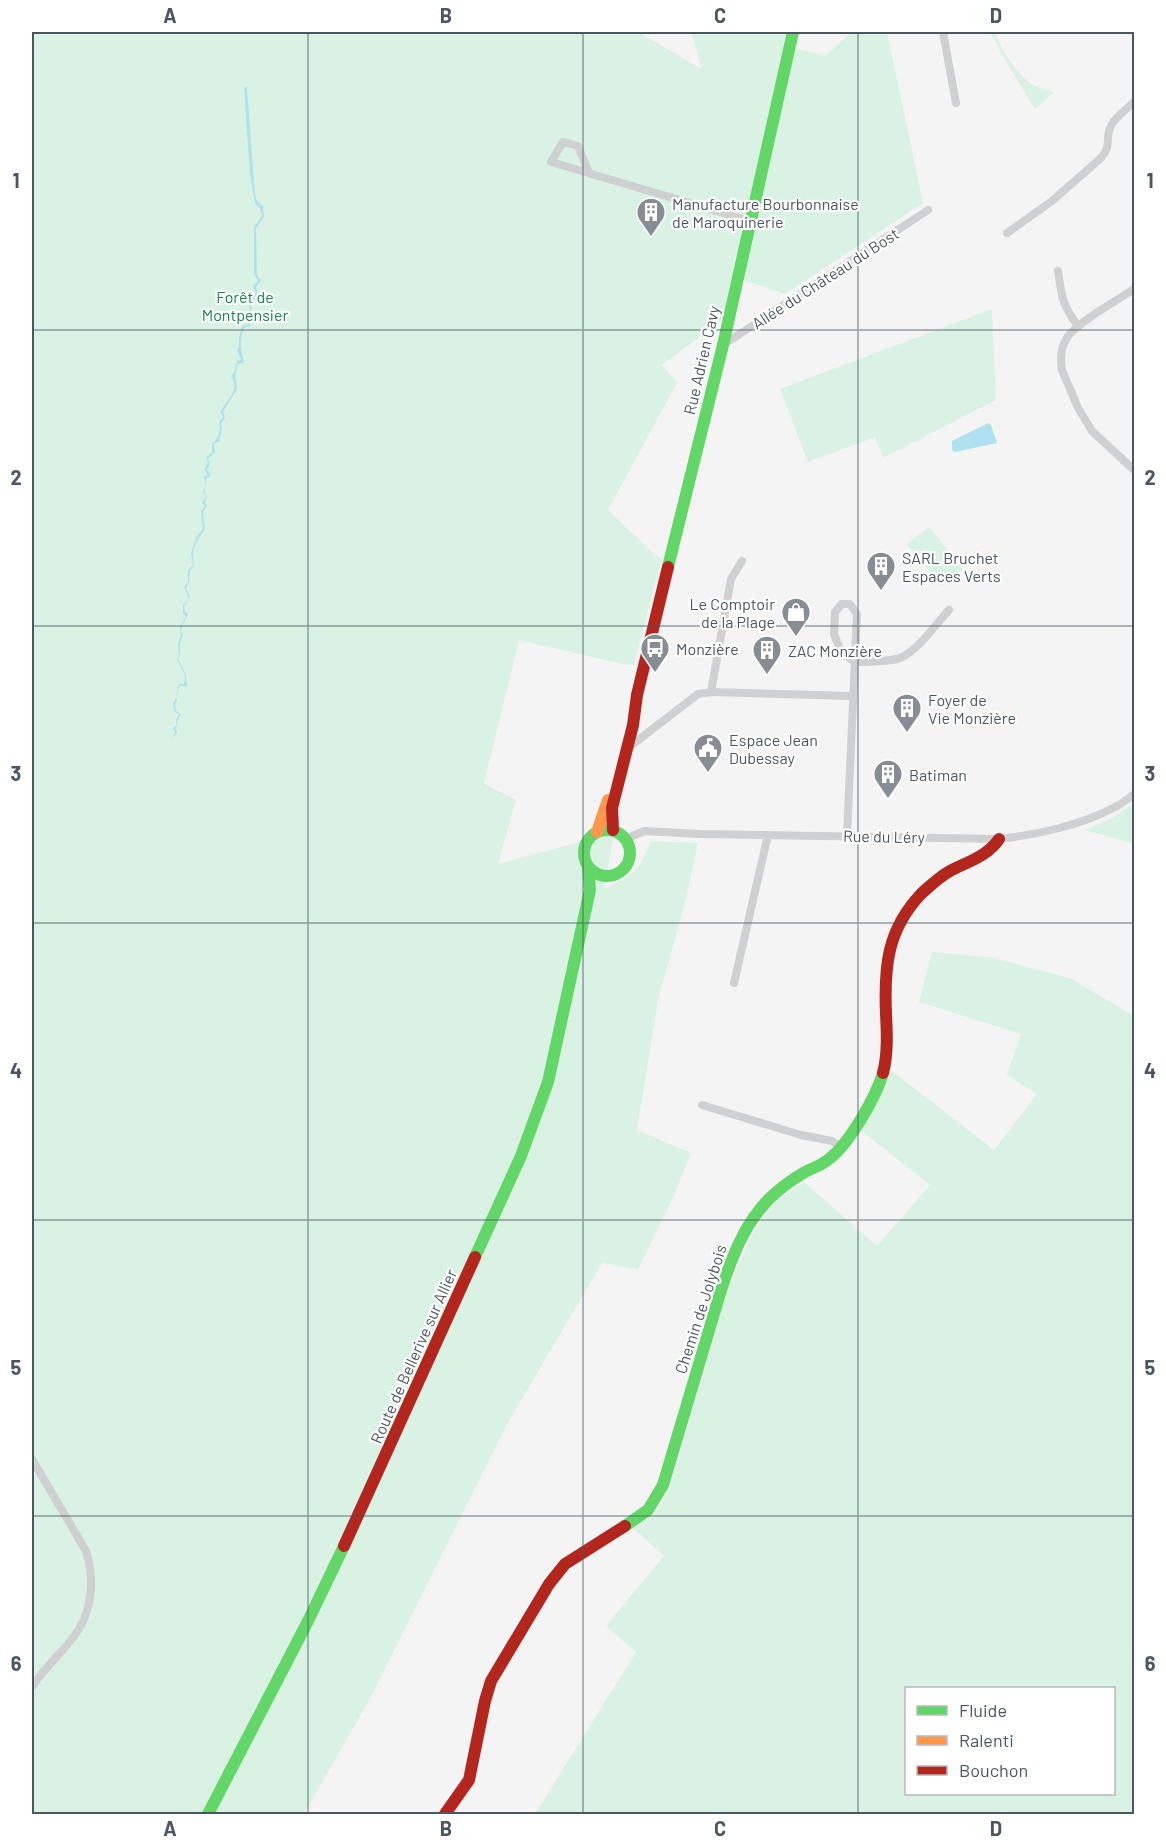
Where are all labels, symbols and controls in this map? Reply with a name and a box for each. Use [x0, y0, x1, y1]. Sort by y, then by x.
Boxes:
text: A [163, 3, 177, 27]
text: B [440, 3, 452, 27]
text: C [714, 3, 726, 27]
text: D [990, 3, 1002, 27]
text: 1 [12, 168, 20, 192]
text: 1 [1146, 168, 1154, 192]
place label: Manufacture Bourbonnaise de Maroquinerie [672, 194, 859, 231]
building icon: Manufacture Bourbonnaise de Maroquinerie [635, 196, 667, 238]
street label: Allée du Château du Bost [748, 223, 902, 333]
park label: Forêt de Montpensier [202, 287, 288, 324]
street label: Rue Adrien Cavy [679, 303, 723, 416]
text: 2 [10, 465, 22, 489]
text: 2 [1144, 465, 1156, 489]
place label: SARL Bruchet Espaces Verts [902, 548, 1001, 585]
building icon: SARL Bruchet Espaces Verts [865, 550, 897, 592]
place label: Le Comptoir de la Plage [689, 594, 775, 631]
shop icon: Le Comptoir de la Plage [780, 596, 812, 638]
bus stop icon: Monzière [639, 632, 671, 674]
building icon: ZAC Monzière [751, 634, 783, 676]
place label: Monzière [676, 639, 739, 658]
place label: ZAC Monzière [788, 641, 882, 660]
place label: Foyer de Vie Monzière [928, 690, 1016, 727]
building icon: Foyer de Vie Monzière [891, 692, 923, 734]
place label: Espace Jean Dubessay [729, 730, 818, 767]
public building icon: Espace Jean Dubessay [692, 732, 724, 774]
building icon: Batiman [872, 758, 904, 800]
text: 3 [11, 761, 21, 785]
text: 3 [1145, 761, 1155, 785]
place label: Batiman [909, 765, 967, 784]
street label: Rue du Léry [843, 826, 926, 846]
text: 4 [10, 1058, 22, 1082]
text: 4 [1144, 1058, 1156, 1082]
street label: Chemin de Jolybois [670, 1242, 730, 1376]
street label: Route de Bellerive sur Allier [366, 1266, 460, 1446]
text: 5 [11, 1355, 22, 1379]
text: 5 [1145, 1355, 1156, 1379]
text: 6 [11, 1651, 22, 1675]
text: 6 [1145, 1651, 1156, 1675]
legend [905, 1687, 1115, 1795]
text: Fluide [959, 1699, 1007, 1721]
text: Ralenti [959, 1729, 1014, 1751]
text: Bouchon [959, 1759, 1028, 1781]
text: A [163, 1816, 177, 1840]
text: B [440, 1816, 452, 1840]
text: C [714, 1816, 726, 1840]
text: D [990, 1816, 1002, 1840]

